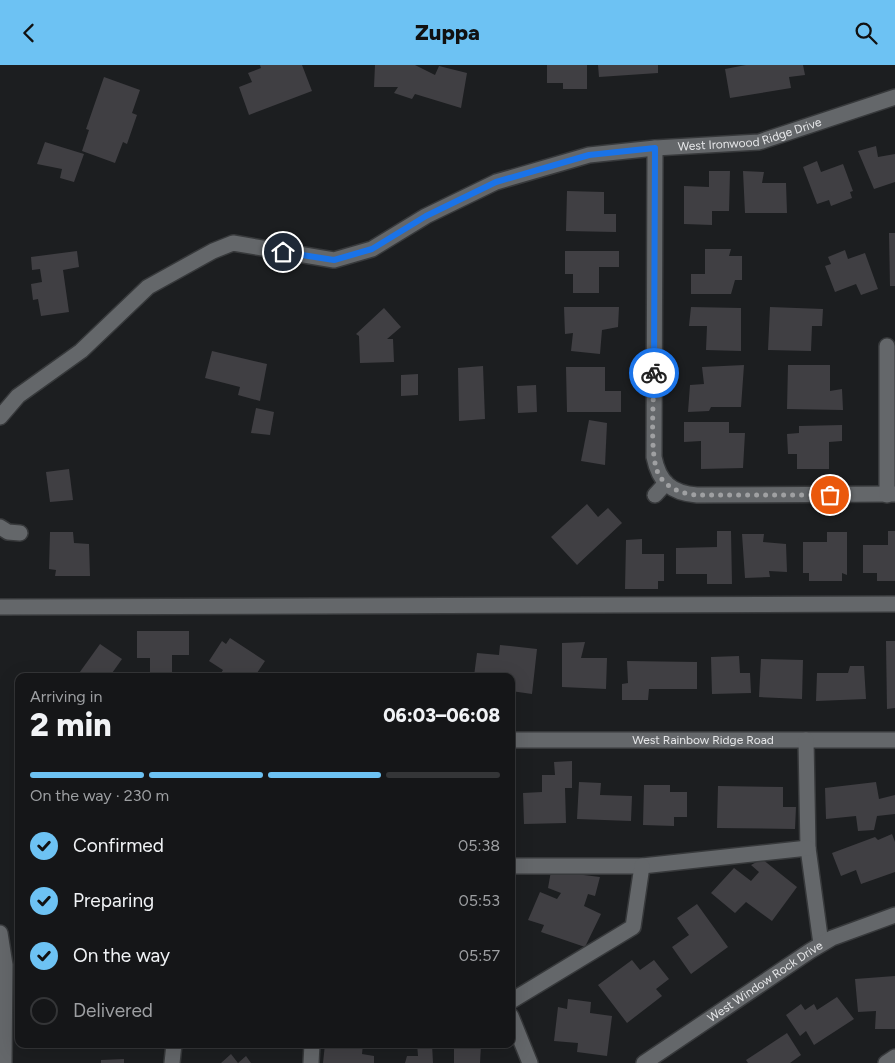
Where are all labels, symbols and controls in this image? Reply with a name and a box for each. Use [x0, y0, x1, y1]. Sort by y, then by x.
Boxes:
icon: back [15, 19, 43, 47]
text: Zuppa [415, 19, 480, 46]
icon: search [852, 19, 880, 47]
street label: West Ironwood Ridge Drive [677, 115, 824, 154]
pin [262, 231, 304, 273]
icon: home [269, 238, 297, 266]
courier [629, 348, 679, 398]
icon: bike [640, 359, 668, 387]
pin [809, 474, 851, 516]
icon: bag [816, 481, 844, 509]
text: Arriving in [30, 687, 102, 706]
text: 06:03–06:08 [383, 704, 500, 727]
text: 2 min [30, 706, 112, 744]
street label: West Rainbow Ridge Road [632, 733, 774, 747]
text: On the way · 230 m [30, 786, 169, 805]
icon: check [30, 832, 58, 860]
text: Confirmed [73, 834, 164, 857]
text: 05:38 [458, 836, 500, 855]
icon: check [30, 887, 58, 915]
text: Preparing [73, 889, 154, 912]
text: 05:53 [459, 891, 500, 910]
street label: West Window Rock Drive [705, 938, 826, 1025]
icon: check [30, 942, 58, 970]
text: On the way [73, 944, 170, 967]
text: 05:57 [459, 946, 500, 965]
text: Delivered [73, 999, 153, 1022]

